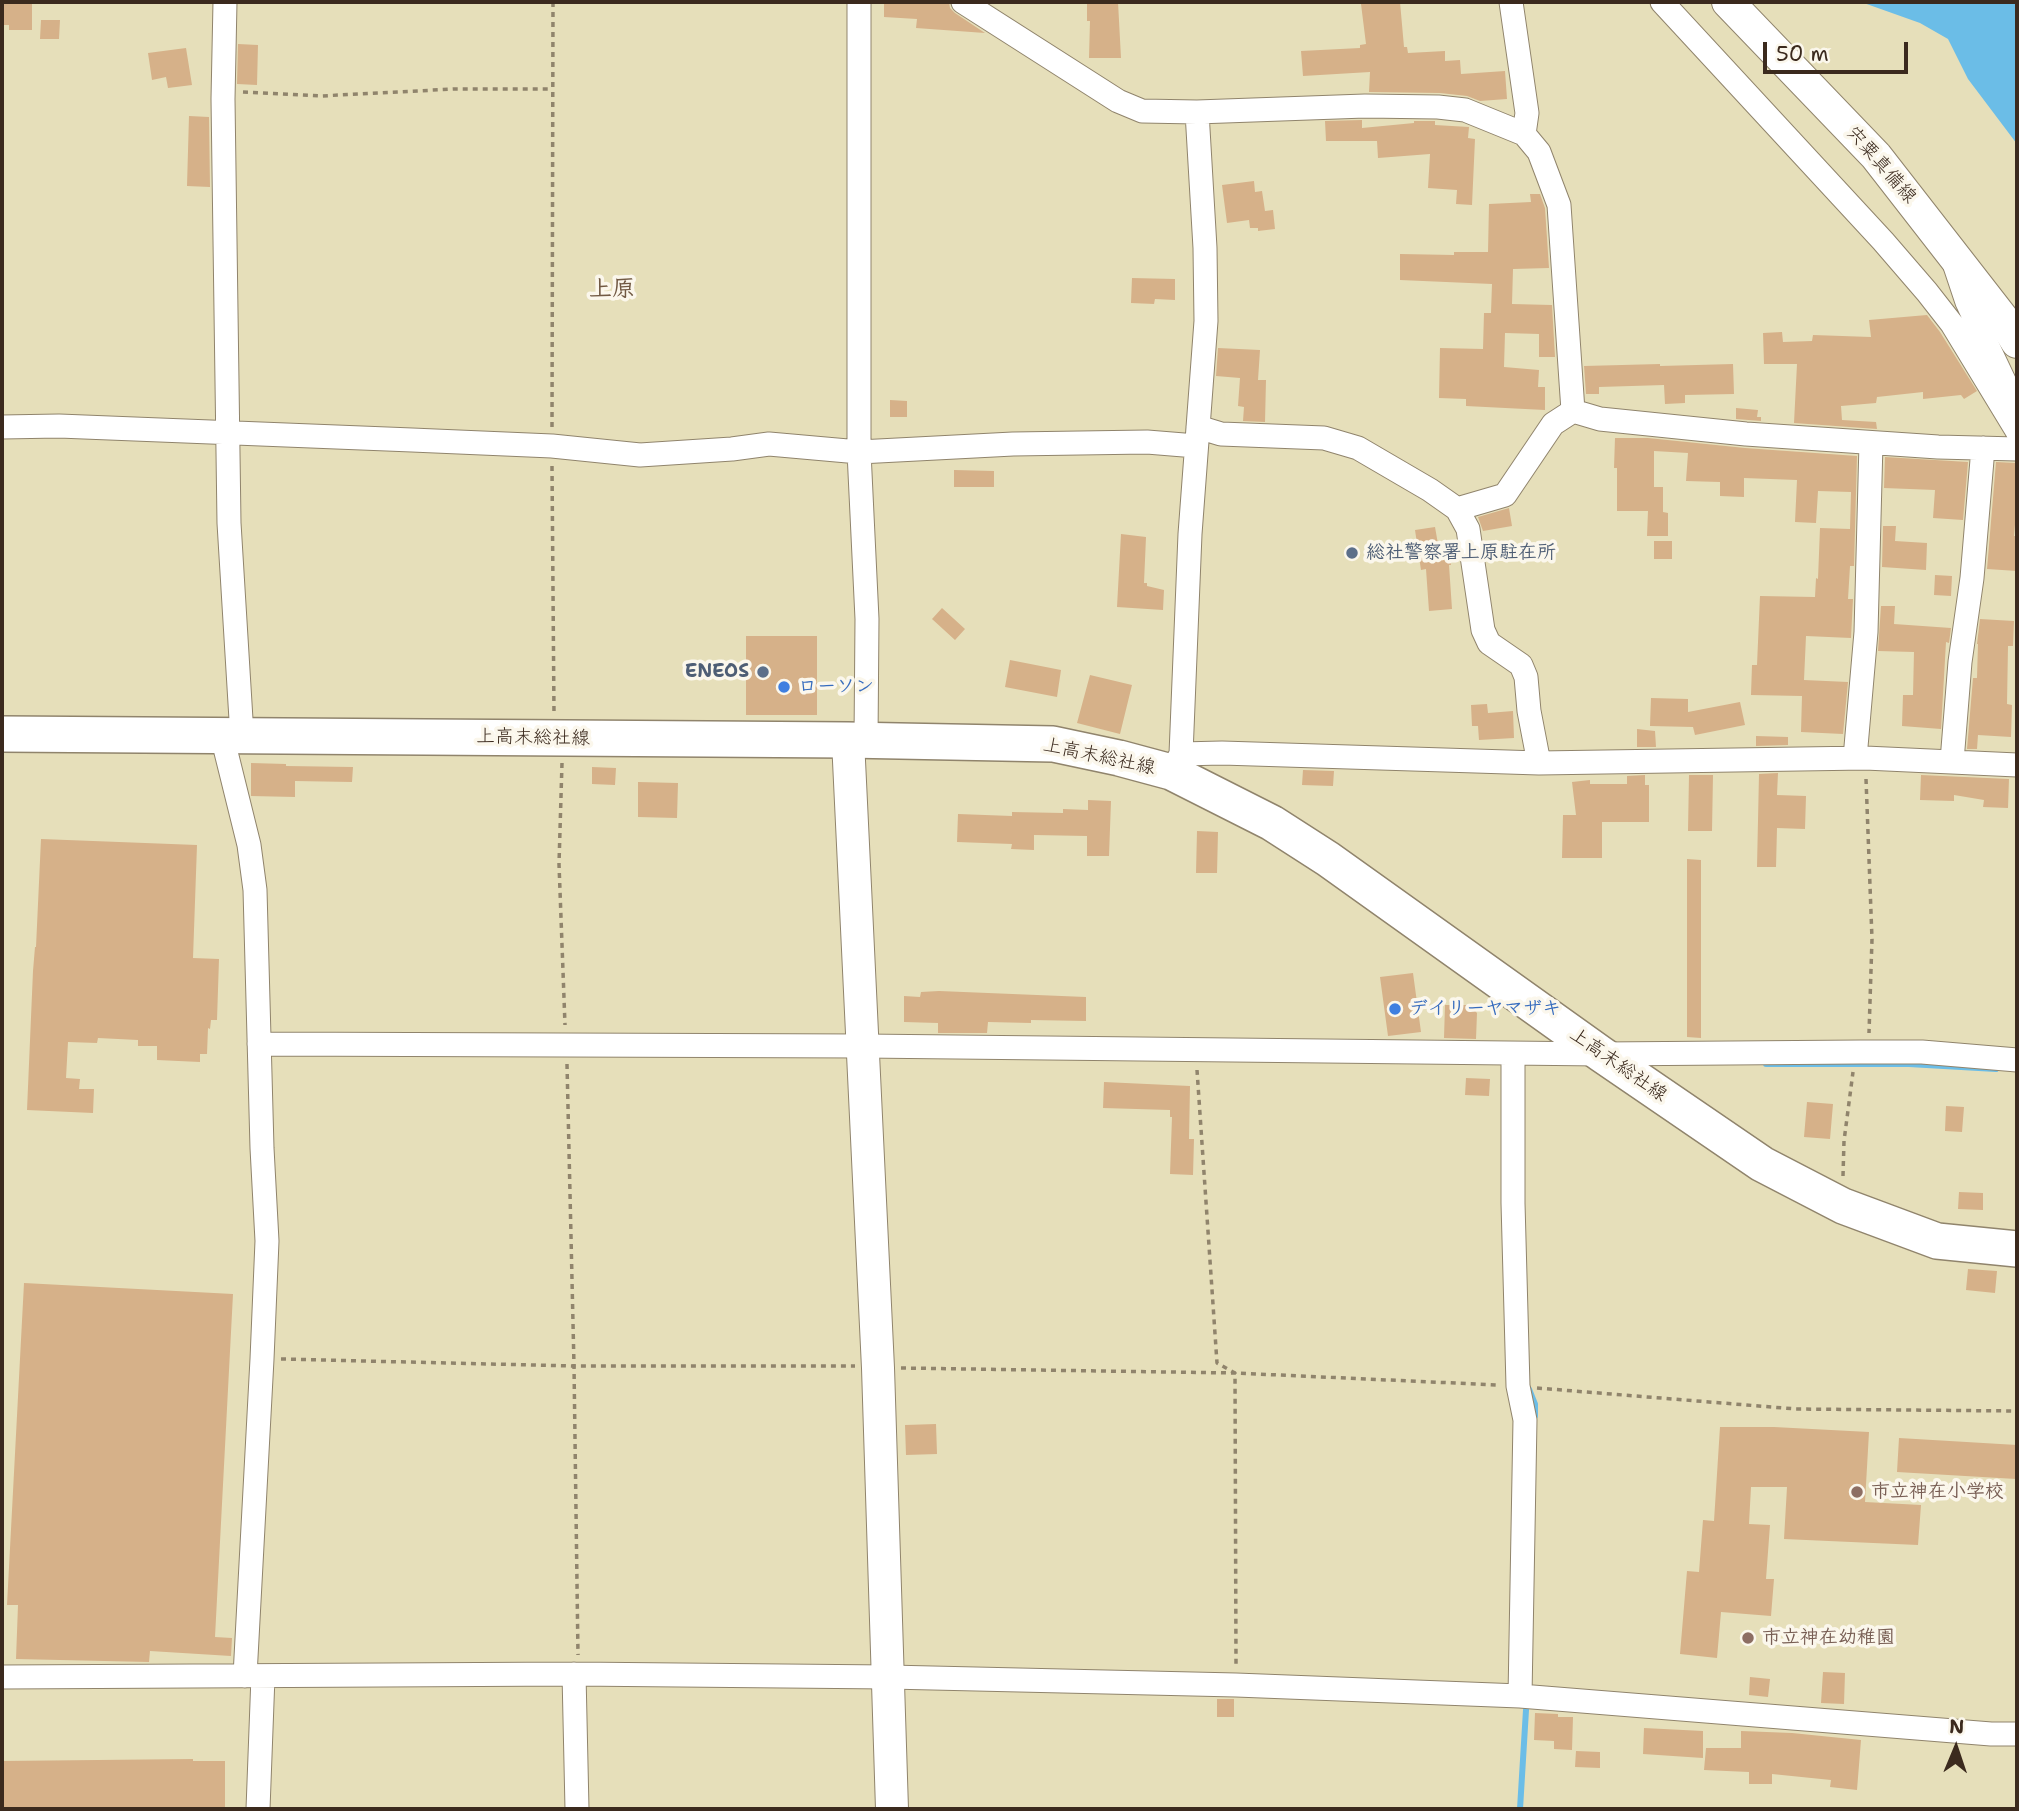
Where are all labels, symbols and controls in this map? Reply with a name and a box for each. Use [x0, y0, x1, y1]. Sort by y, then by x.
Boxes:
scale bar [1767, 28, 1912, 72]
text: 50 m [1776, 40, 1829, 68]
street label: 宍粟真備線 [1841, 122, 1921, 208]
district label: 上原 [589, 276, 635, 304]
place label: 総社警察署上原駐在所 [1366, 542, 1556, 564]
marker: 総社警察署上原駐在所 [1344, 545, 1360, 561]
place label: ENEOS [685, 661, 749, 683]
marker: ENEOS [755, 664, 771, 680]
place label: ローソン [798, 676, 874, 698]
marker: ローソン [776, 679, 792, 695]
street label: 上高末総社線 [476, 726, 590, 750]
street label: 上高末総社線 [1041, 734, 1157, 780]
place label: デイリーヤマザキ [1409, 998, 1561, 1020]
marker: デイリーヤマザキ [1387, 1001, 1403, 1017]
street label: 上高末総社線 [1565, 1023, 1671, 1107]
place label: 市立神在小学校 [1871, 1481, 2004, 1503]
marker: 市立神在小学校 [1849, 1484, 1865, 1500]
place label: 市立神在幼稚園 [1762, 1627, 1895, 1649]
marker: 市立神在幼稚園 [1740, 1630, 1756, 1646]
north arrow [1921, 1713, 1991, 1783]
text: N [1949, 1714, 1965, 1739]

